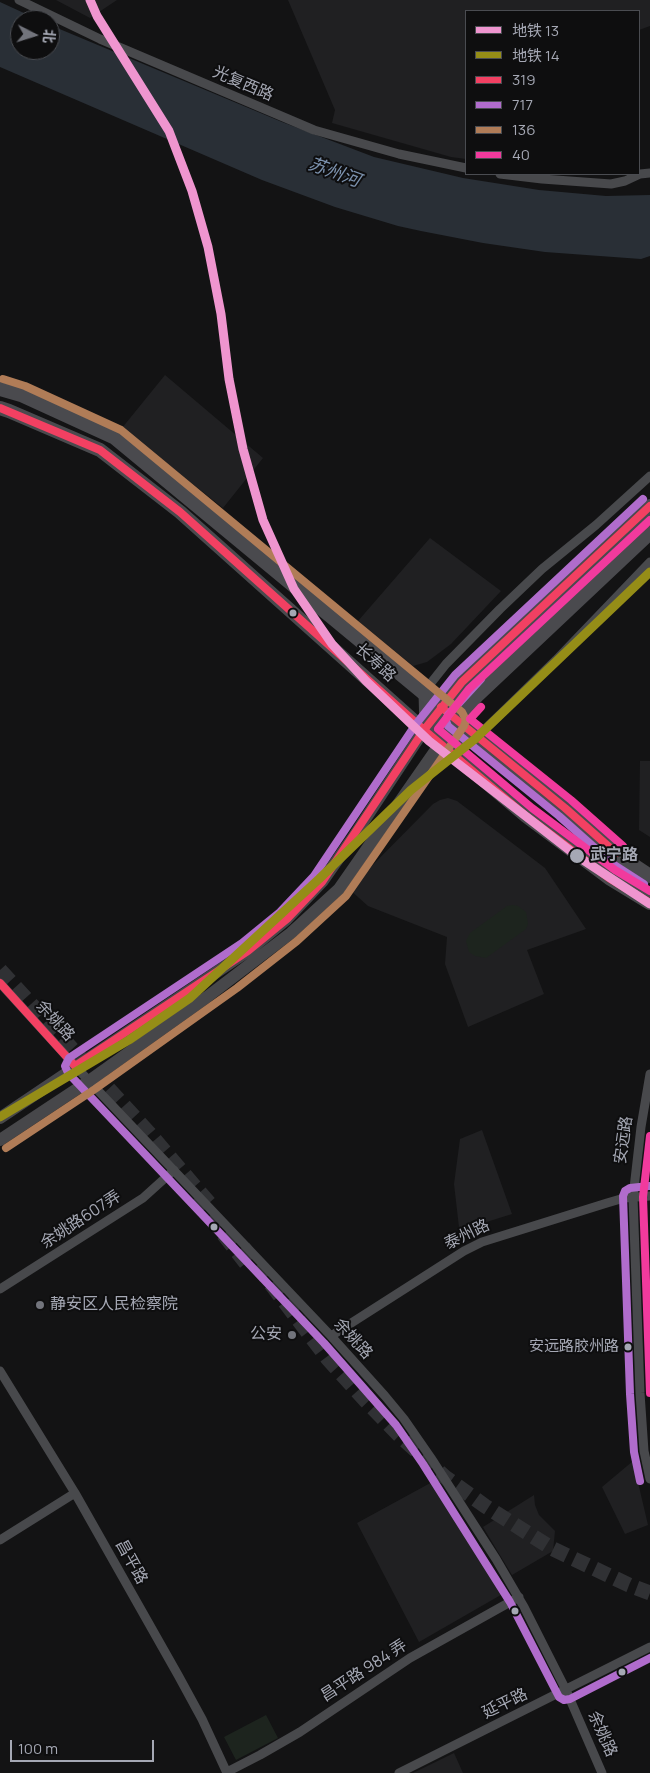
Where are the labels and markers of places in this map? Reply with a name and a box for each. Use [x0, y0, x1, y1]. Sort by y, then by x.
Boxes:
unlabelled marker [288, 608, 298, 618]
place label: 武宁路 [590, 846, 638, 866]
marker: 武宁路 [568, 847, 586, 865]
unlabelled marker [209, 1222, 219, 1232]
place label: 静安区人民检察院 [50, 1295, 178, 1315]
marker: 静安区人民检察院 [34, 1299, 46, 1311]
place label: 公安 [250, 1325, 282, 1345]
marker: 公安 [286, 1329, 298, 1341]
place label: 安远路胶州路 [529, 1338, 619, 1356]
marker: 安远路胶州路 [623, 1342, 633, 1352]
unlabelled marker [510, 1606, 520, 1616]
unlabelled marker [617, 1667, 627, 1677]

